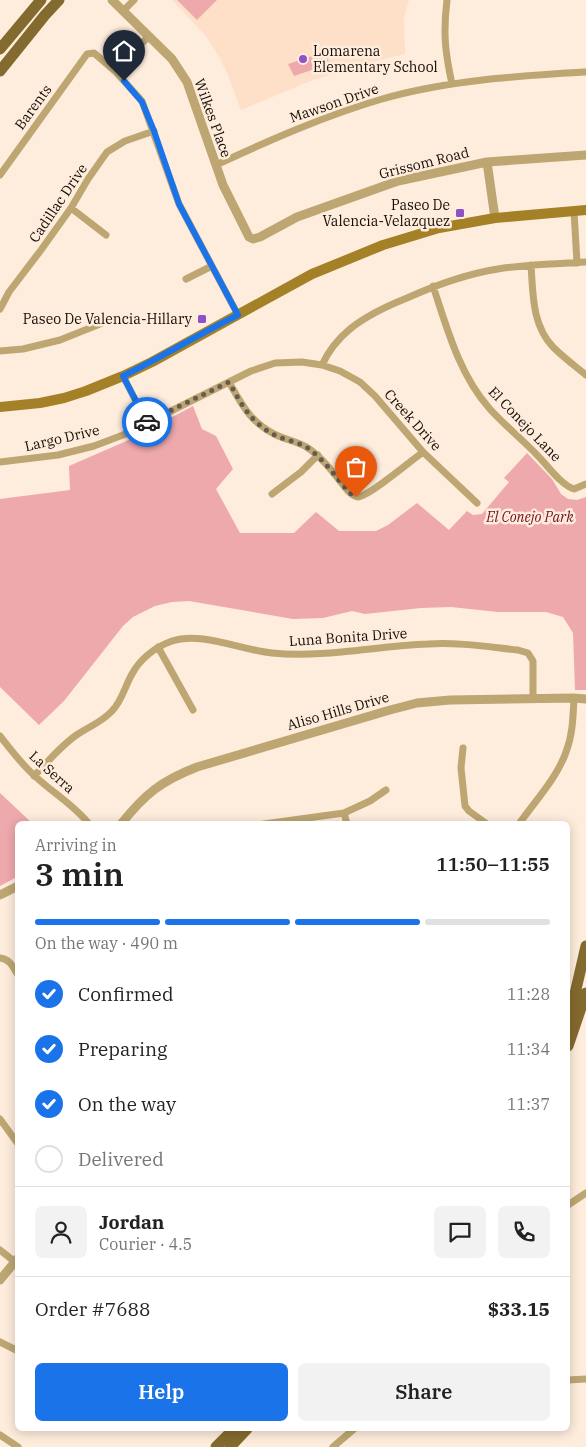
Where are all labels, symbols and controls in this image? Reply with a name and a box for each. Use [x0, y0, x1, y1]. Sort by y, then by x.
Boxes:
pin [103, 30, 145, 81]
icon: home [110, 37, 138, 65]
place label: Lomarena Elementary School [313, 42, 438, 76]
marker: Lomarena Elementary School [297, 53, 309, 65]
street label: Wilkes Place [190, 76, 236, 160]
street label: Mawson Drive [287, 79, 381, 127]
street label: Barents [11, 81, 55, 133]
street label: Grissom Road [377, 143, 471, 183]
street label: Cadillac Drive [25, 160, 91, 246]
place label: Paseo De Valencia-Velazquez [322, 196, 450, 230]
marker: Paseo De Valencia-Velazquez [454, 207, 466, 219]
place label: Paseo De Valencia-Hillary [23, 310, 193, 328]
marker: Paseo De Valencia-Hillary [196, 313, 208, 325]
street label: El Conejo Lane [485, 383, 565, 465]
street label: Creek Drive [381, 385, 445, 455]
courier [122, 397, 172, 447]
icon: car [133, 408, 161, 436]
street label: Largo Drive [23, 421, 101, 455]
pin [335, 446, 377, 497]
icon: bag [342, 453, 370, 481]
park label: El Conejo Park [485, 508, 574, 526]
street label: Luna Bonita Drive [288, 624, 408, 650]
street label: Aliso Hills Drive [285, 688, 391, 734]
street label: La Serra [26, 747, 79, 797]
text: Arriving in [35, 835, 117, 855]
text: 11:50–11:55 [436, 852, 550, 876]
text: 3 min [35, 853, 124, 895]
text: On the way · 490 m [35, 933, 178, 953]
icon: check [35, 980, 63, 1008]
text: Confirmed [78, 982, 173, 1006]
text: 11:28 [507, 984, 550, 1004]
icon: check [35, 1035, 63, 1063]
text: Preparing [78, 1037, 167, 1061]
text: 11:34 [507, 1039, 550, 1059]
icon: check [35, 1090, 63, 1118]
text: On the way [78, 1092, 176, 1116]
text: 11:37 [507, 1094, 550, 1114]
text: Delivered [78, 1147, 164, 1171]
button: person [35, 1206, 87, 1258]
button: chat [434, 1206, 486, 1258]
button: phone [498, 1206, 550, 1258]
text: Jordan [99, 1210, 164, 1234]
text: Courier · 4.5 [99, 1234, 192, 1254]
text: Order #7688 [35, 1297, 150, 1321]
text: $33.15 [488, 1297, 550, 1321]
button: Help [35, 1363, 288, 1421]
button: Share [298, 1363, 550, 1421]

